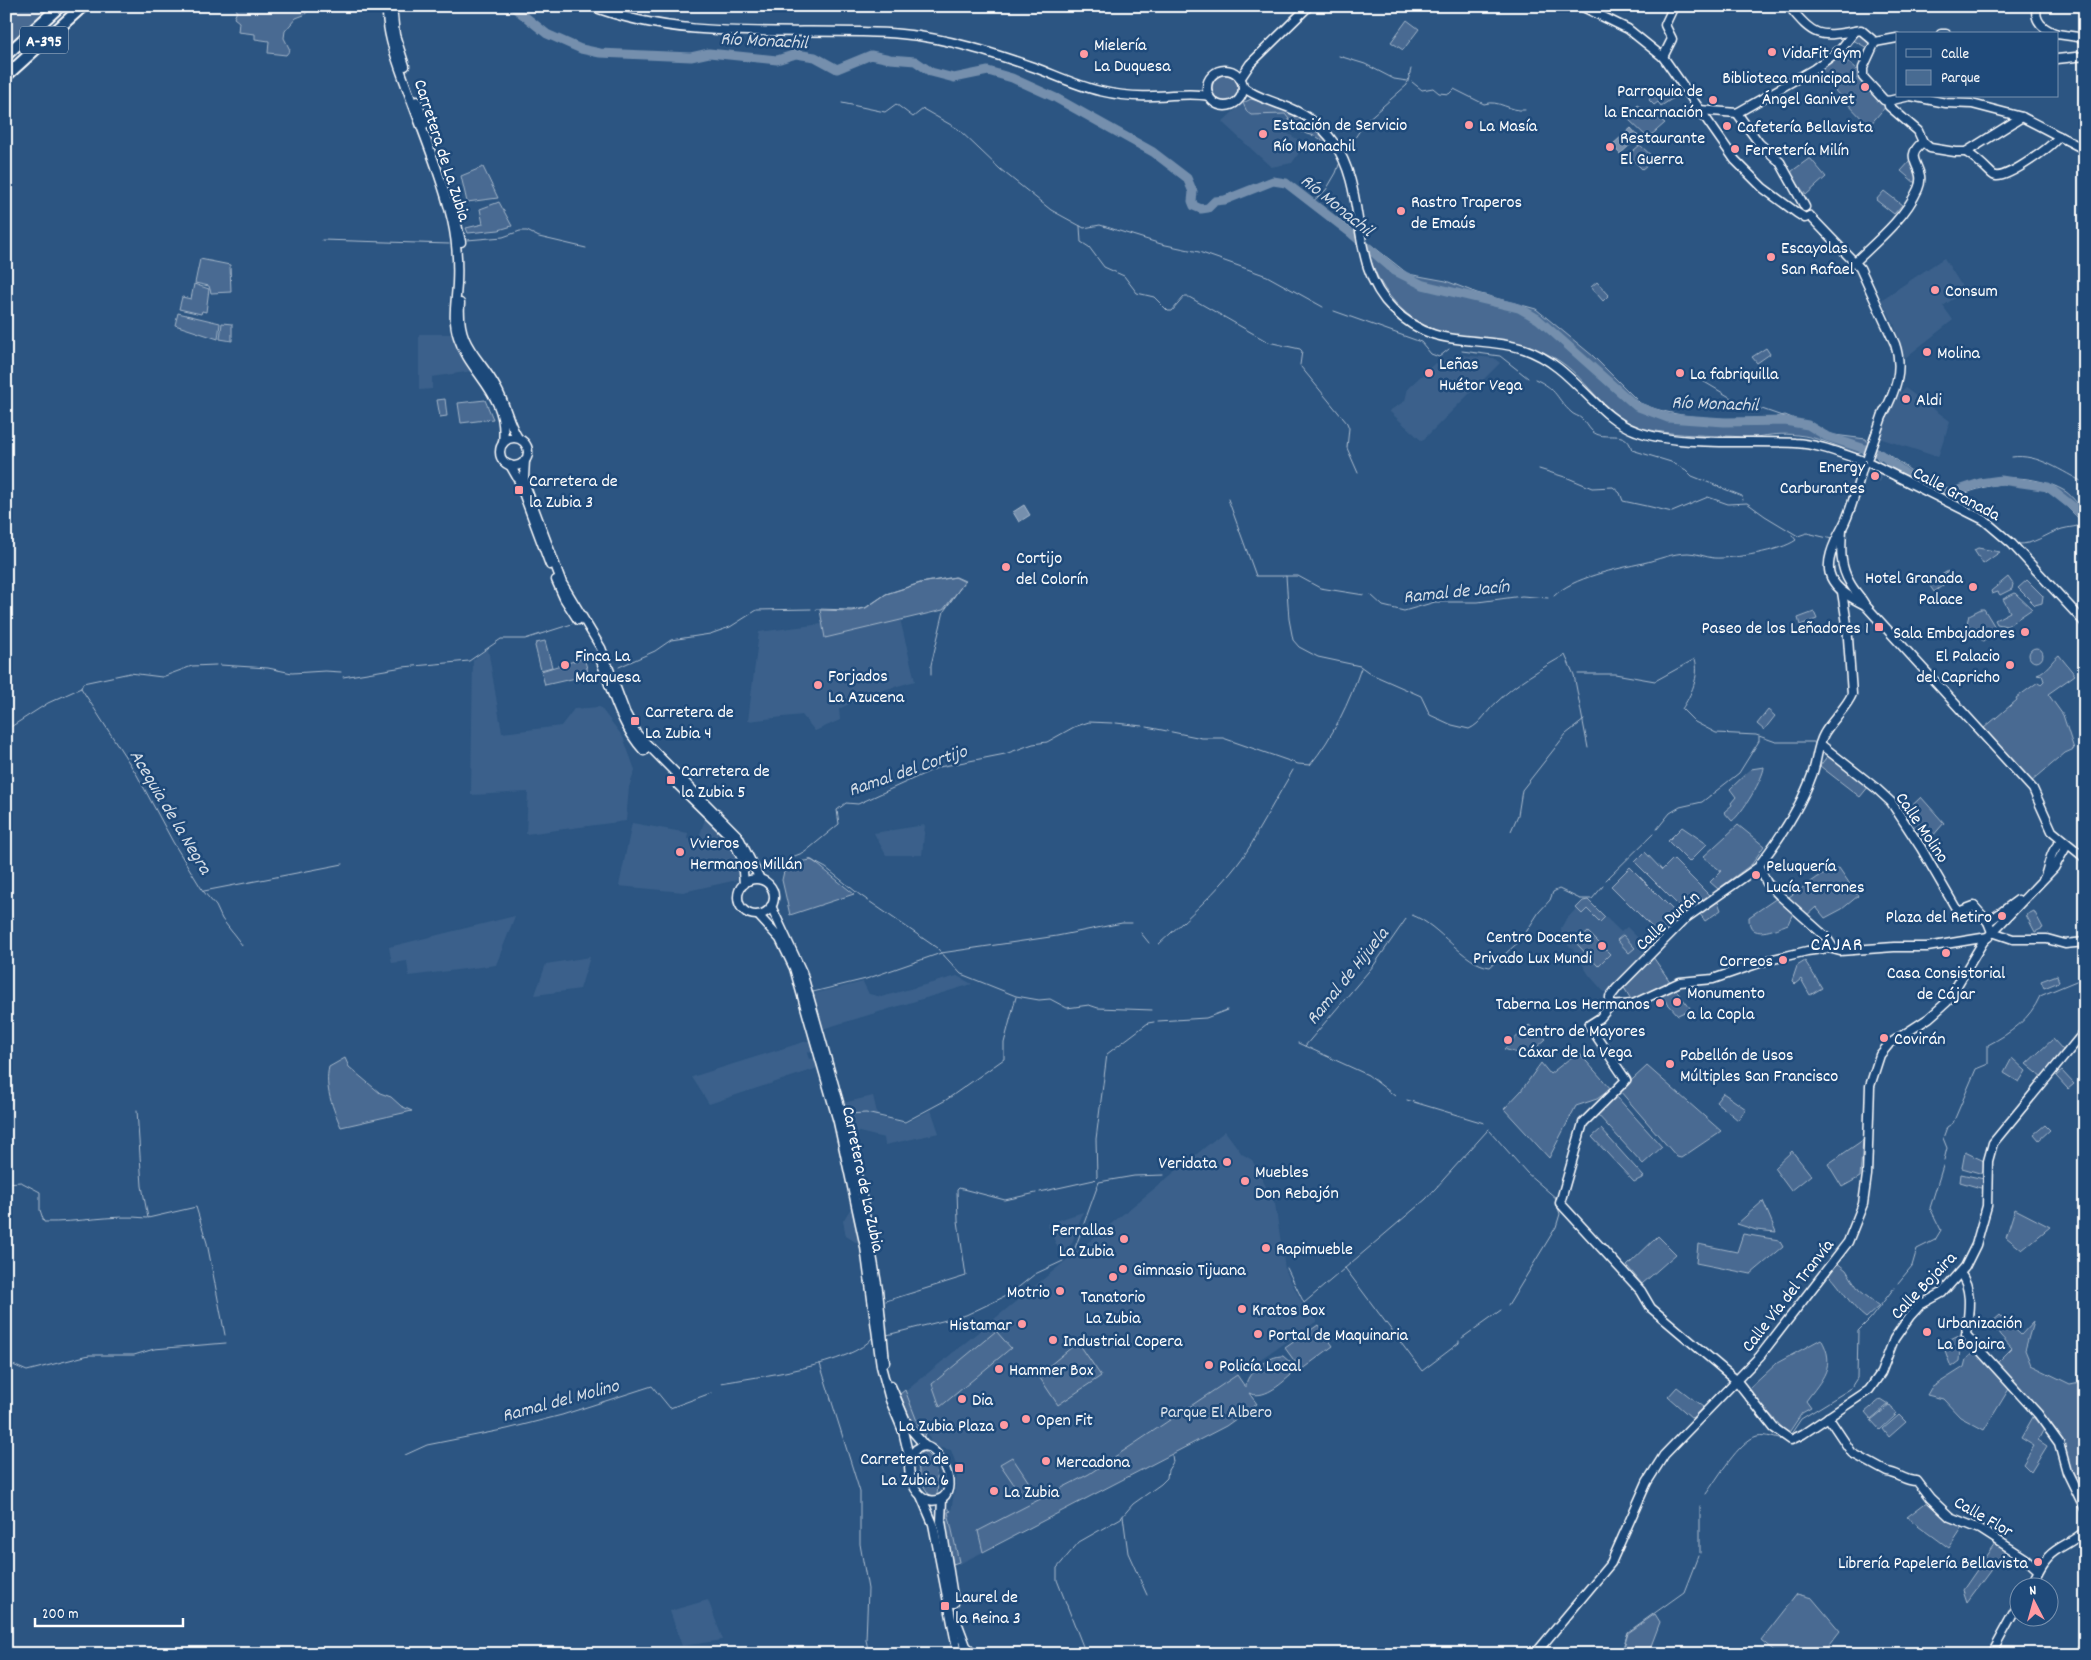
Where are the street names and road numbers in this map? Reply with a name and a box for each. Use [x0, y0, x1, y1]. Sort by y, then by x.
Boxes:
road number: A-395 [20, 26, 68, 54]
street label: Carretera de La Zubia [406, 77, 476, 226]
street label: Calle Granada [1908, 462, 2004, 529]
street label: Calle Molino [1888, 788, 1954, 869]
street label: Calle Durán [1631, 886, 1706, 958]
street label: Carretera de La Zubia [834, 1105, 889, 1255]
street label: Calle Vía del Tranvía [1737, 1234, 1841, 1358]
street label: Calle Bojaira [1886, 1247, 1964, 1326]
street label: Calle Flor [1948, 1491, 2017, 1545]

